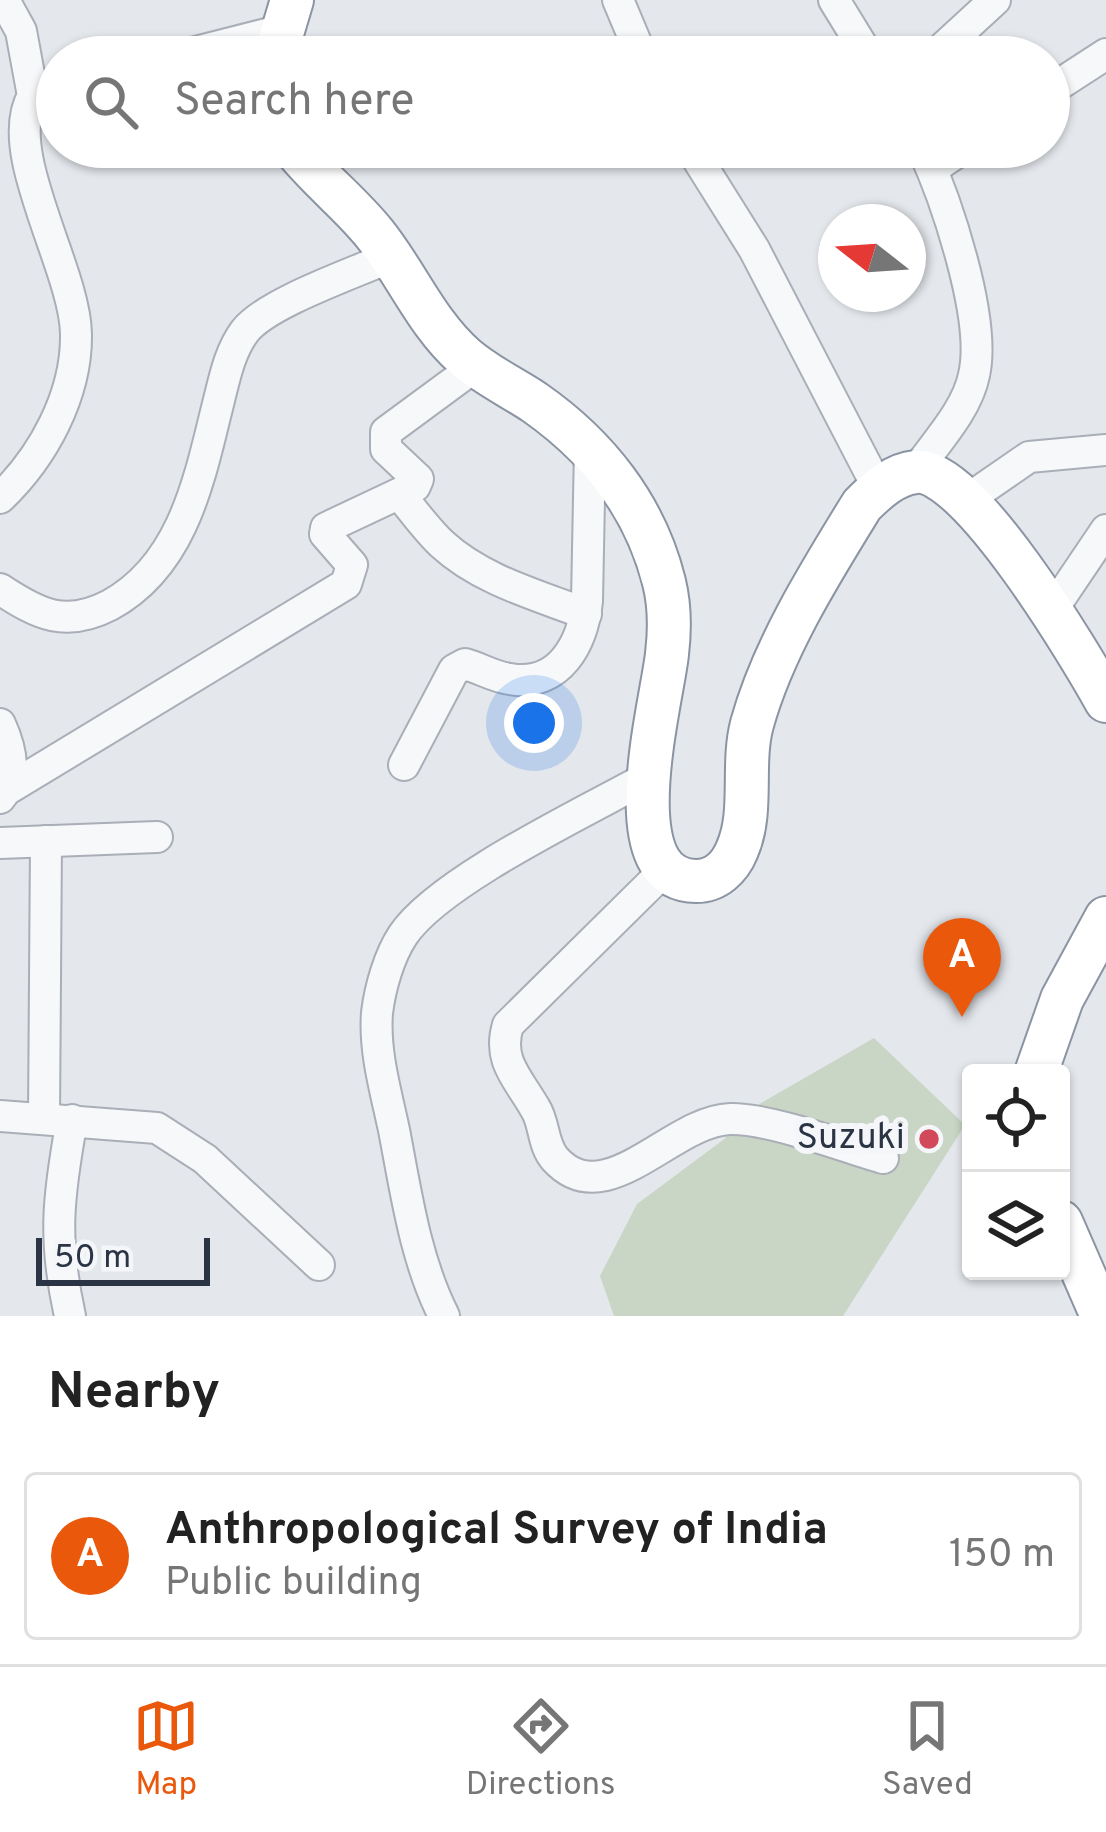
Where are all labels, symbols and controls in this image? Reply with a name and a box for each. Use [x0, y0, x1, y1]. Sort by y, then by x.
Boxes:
search box [36, 36, 1070, 168]
icon: search [78, 69, 144, 135]
text: Search here [174, 74, 414, 131]
north arrow [818, 204, 926, 312]
your location [504, 693, 564, 753]
pin: A [923, 918, 1001, 1017]
map controls [962, 1064, 1070, 1280]
button: locate [962, 1064, 1070, 1172]
place label: Suzuki [796, 1116, 905, 1162]
marker: Suzuki [916, 1126, 942, 1152]
button: layers [962, 1172, 1070, 1280]
scale bar [36, 1232, 210, 1285]
text: 50 m [54, 1238, 131, 1280]
text: Nearby [48, 1362, 220, 1427]
text: Anthropological Survey of India [165, 1503, 828, 1560]
text: A [76, 1532, 104, 1581]
text: 150 m [949, 1532, 1055, 1581]
text: Public building [165, 1560, 422, 1609]
tab: Map [133, 1693, 199, 1807]
tab: Directions [466, 1693, 616, 1807]
tab: Saved [882, 1693, 973, 1807]

